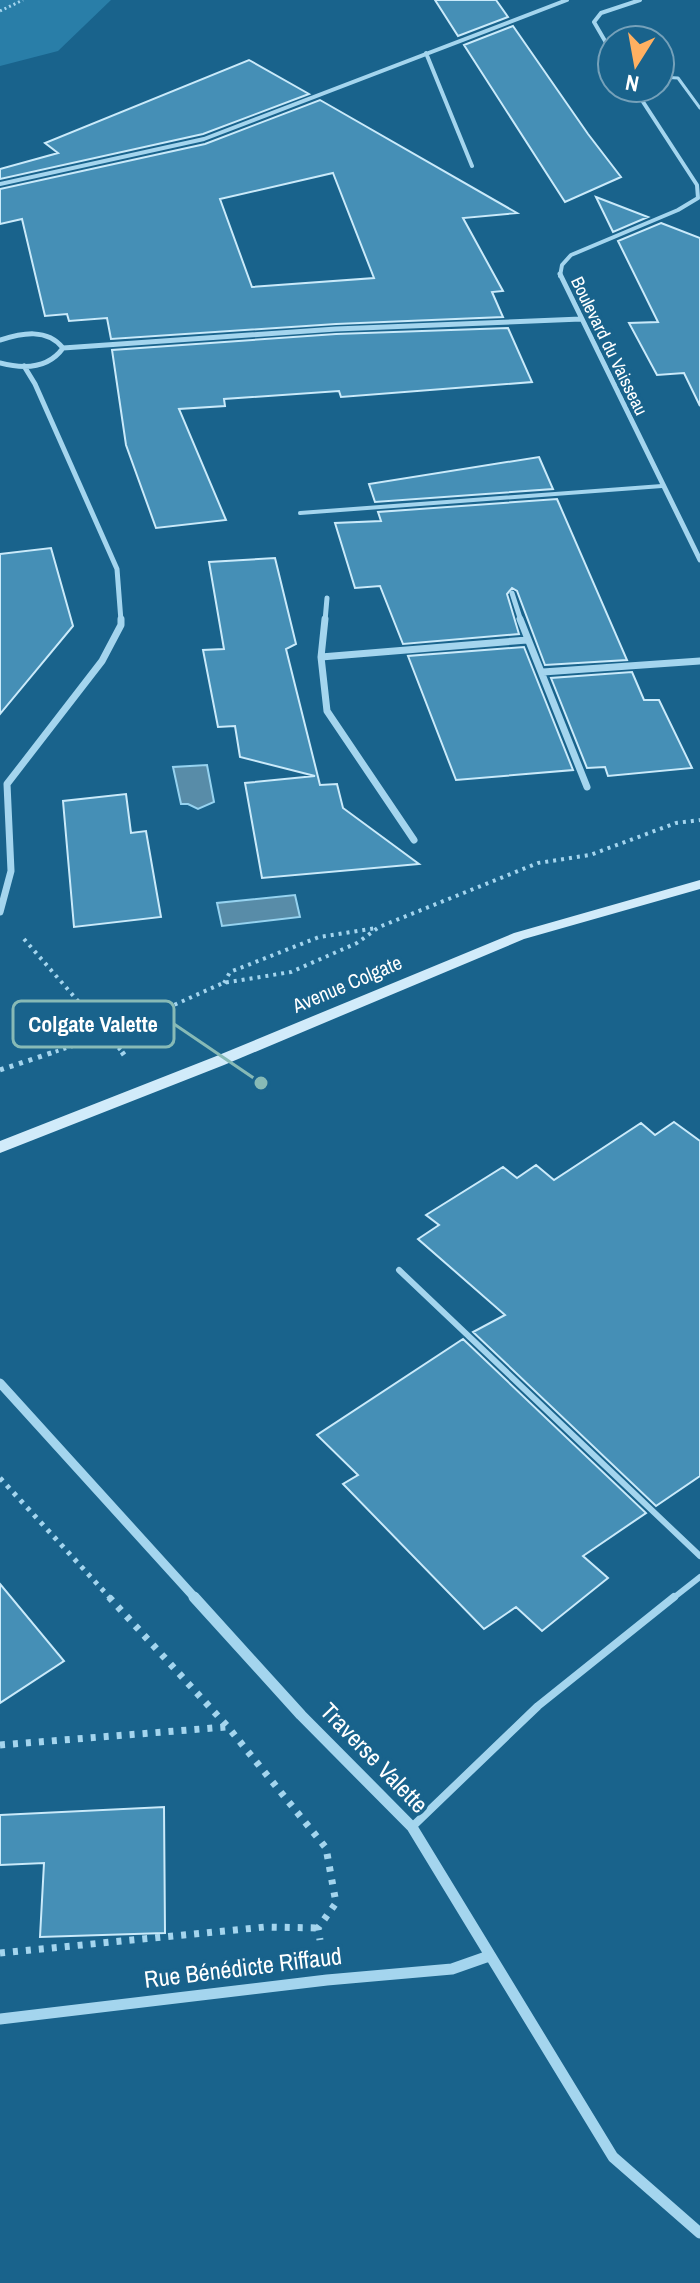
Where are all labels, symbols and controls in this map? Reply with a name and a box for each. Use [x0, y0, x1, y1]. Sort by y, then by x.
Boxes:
north arrow [596, 24, 676, 104]
text: N [623, 68, 641, 100]
street label: Boulevard du Vaisseau [565, 272, 654, 419]
street label: Avenue Colgate [287, 948, 406, 1019]
callout: Colgate Valette [13, 1001, 174, 1047]
text: Colgate Valette [28, 1009, 158, 1039]
street label: Traverse Valette [314, 1695, 436, 1820]
street label: Rue Bénédicte Riffaud [142, 1939, 343, 1995]

